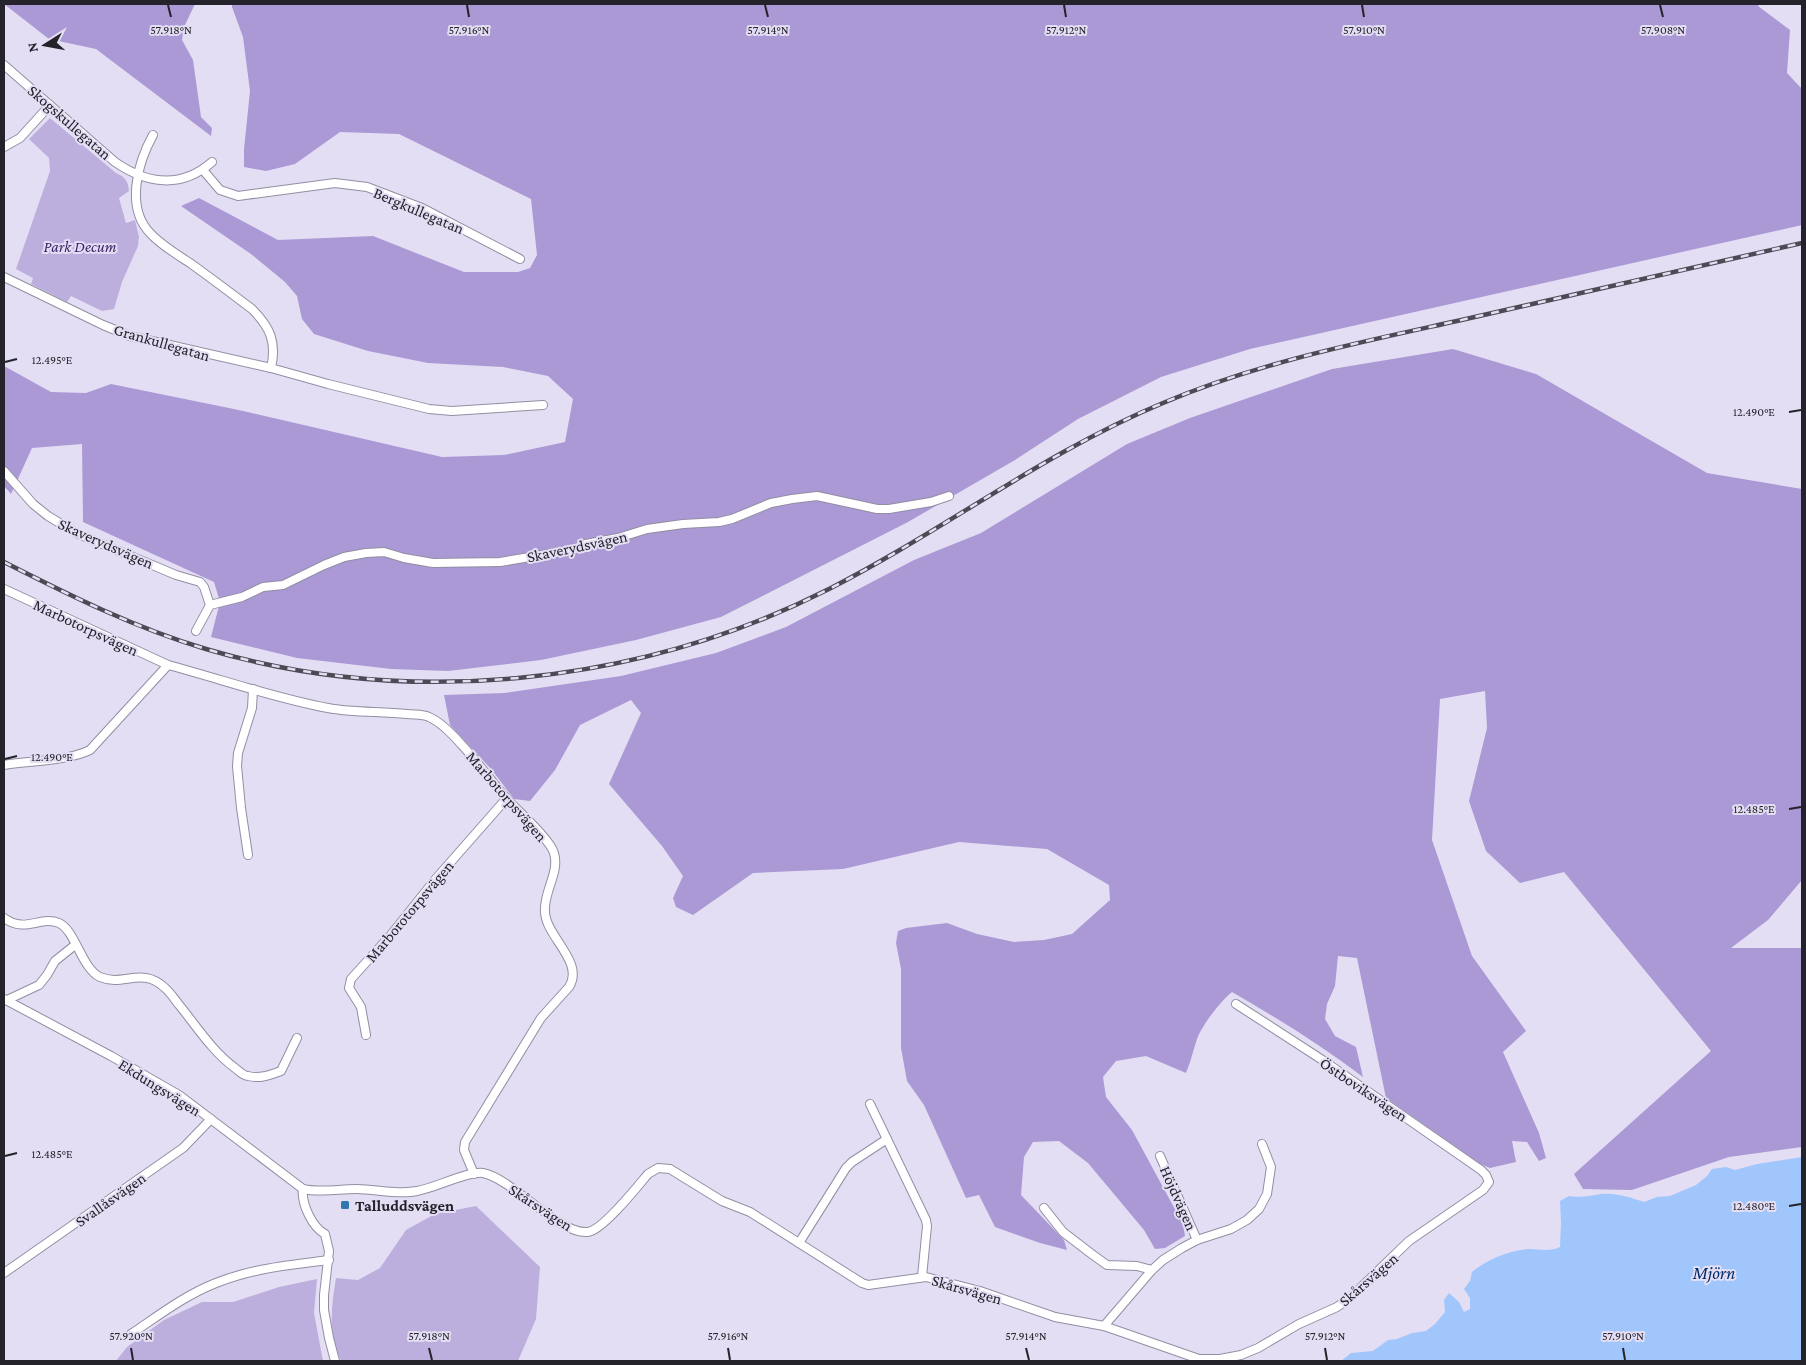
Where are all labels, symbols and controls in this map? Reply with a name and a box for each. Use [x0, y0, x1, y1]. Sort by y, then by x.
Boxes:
north arrow [20, 20, 70, 70]
text: 57.918°N [150, 23, 192, 37]
text: 57.916°N [449, 23, 490, 37]
text: 57.914°N [747, 23, 789, 37]
text: 57.912°N [1046, 23, 1086, 37]
text: 57.910°N [1343, 23, 1385, 37]
text: 57.908°N [1641, 23, 1685, 37]
text: N [23, 41, 41, 54]
street label: Skogskullegatan [24, 82, 115, 164]
street label: Bergkullegatan [371, 184, 467, 238]
park label: Park Decum [44, 238, 117, 255]
street label: Grankullegatan [112, 321, 212, 365]
text: 12.495°E [32, 353, 73, 367]
text: 12.490°E [1733, 405, 1775, 419]
street label: Skaverydsvägen [55, 515, 156, 573]
street label: Skaverydsvägen [525, 527, 629, 566]
street label: Marbotorpsvägen [30, 596, 141, 660]
street label: Marbotorpsvägen [462, 748, 551, 846]
text: 12.490°E [31, 750, 73, 764]
text: 12.485°E [1734, 802, 1775, 816]
street label: Marborotorpsvägen [362, 857, 458, 966]
street label: Östboviksvägen [1316, 1054, 1411, 1126]
street label: Ekdungsvägen [115, 1055, 204, 1120]
text: 12.485°E [32, 1147, 73, 1161]
street label: Höjdvägen [1156, 1163, 1200, 1234]
street label: Svallåsvägen [72, 1169, 150, 1231]
street label: Skårsvägen [505, 1181, 576, 1235]
place label: Talluddsvägen [355, 1197, 454, 1214]
marker: Talluddsvägen [339, 1199, 351, 1211]
text: 12.480°E [1733, 1199, 1776, 1213]
street label: Skårsvägen [1336, 1249, 1402, 1310]
water label: Mjörn [1692, 1263, 1735, 1284]
street label: Skårsvägen [930, 1271, 1004, 1309]
text: 57.920°N [109, 1329, 153, 1343]
text: 57.918°N [408, 1329, 450, 1343]
text: 57.916°N [708, 1329, 749, 1343]
text: 57.914°N [1005, 1329, 1047, 1343]
text: 57.912°N [1305, 1329, 1345, 1343]
text: 57.910°N [1602, 1329, 1644, 1343]

